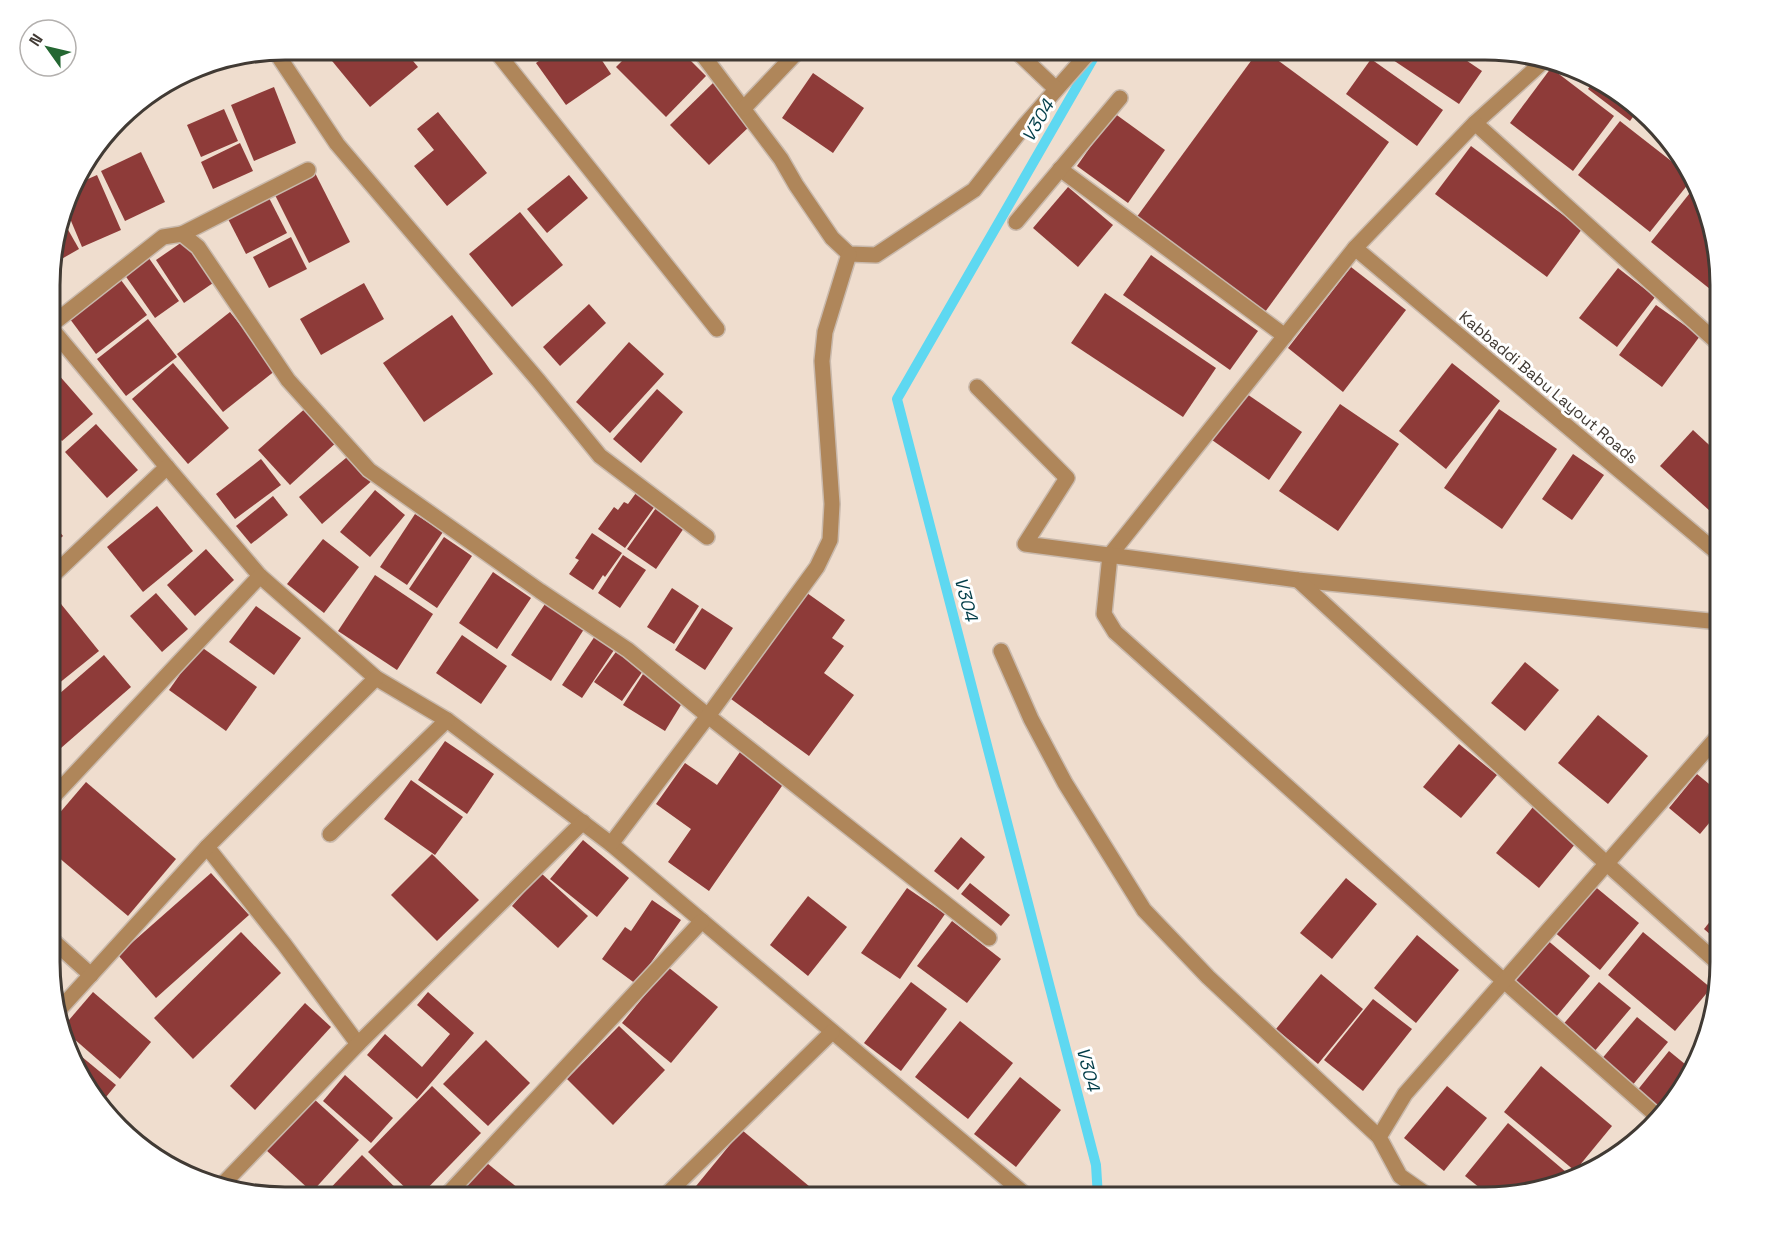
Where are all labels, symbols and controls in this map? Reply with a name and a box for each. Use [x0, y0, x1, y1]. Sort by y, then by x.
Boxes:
north arrow [18, 18, 78, 78]
text: N [24, 30, 48, 50]
water label: V304 [1016, 95, 1059, 146]
street label: Kabbaddi Babu Layout Roads [1455, 306, 1643, 469]
water label: V304 [950, 574, 984, 624]
water label: V304 [1072, 1044, 1106, 1094]

